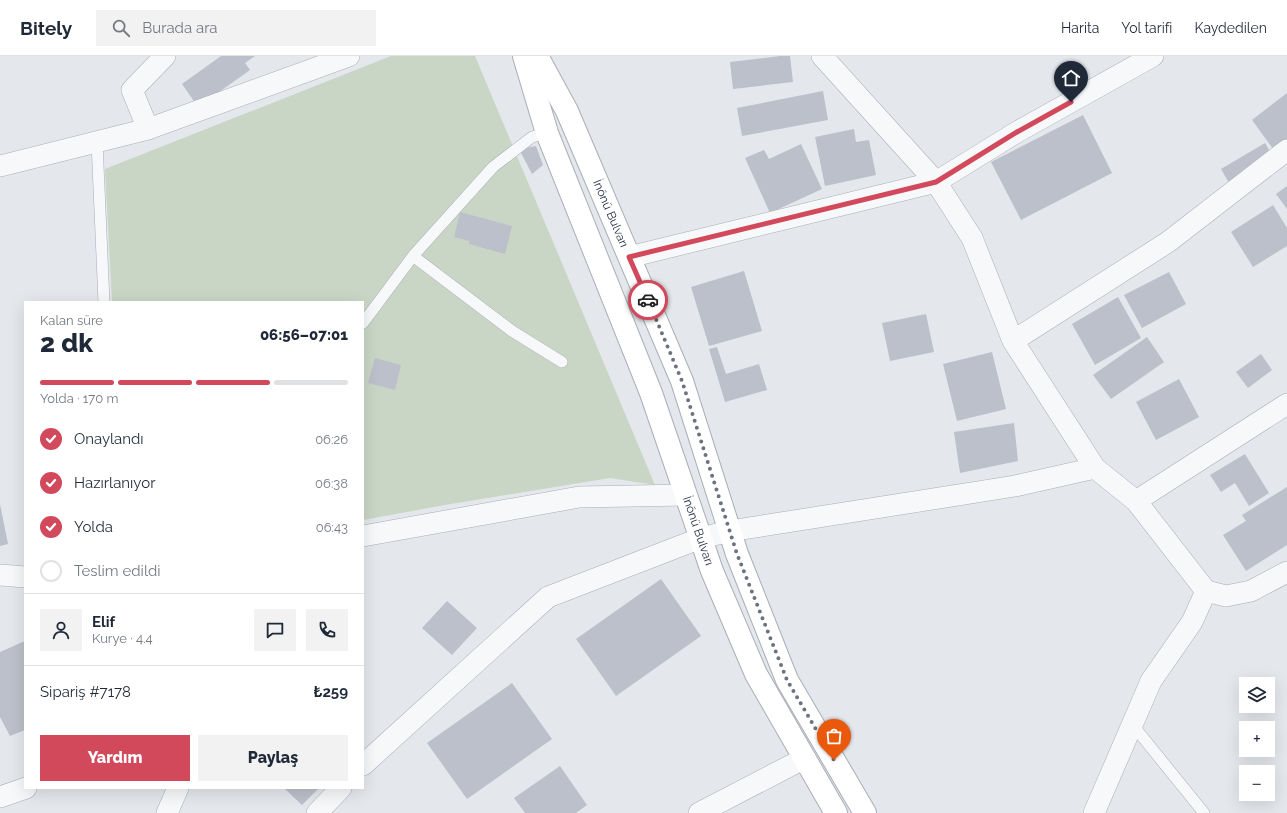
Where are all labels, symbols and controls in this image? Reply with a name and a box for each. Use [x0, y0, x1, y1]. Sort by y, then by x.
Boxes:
search box [96, 10, 376, 46]
text: Bitely [20, 17, 72, 39]
icon: search [110, 17, 132, 39]
text: Burada ara [142, 19, 218, 37]
text: Harita [1061, 20, 1099, 36]
text: Yol tarifi [1121, 20, 1172, 36]
text: Kaydedilen [1194, 20, 1267, 36]
pin [1054, 61, 1088, 102]
icon: home [1060, 67, 1082, 89]
street label: İnönü Bulvarı [590, 178, 631, 249]
courier [628, 280, 668, 320]
icon: car [637, 289, 659, 311]
text: Kalan süre [40, 313, 103, 328]
text: 06:56–07:01 [260, 326, 348, 344]
text: 2 dk [40, 328, 93, 358]
text: Yolda · 170 m [40, 391, 118, 406]
icon: check [40, 428, 62, 450]
text: Onaylandı [74, 430, 144, 448]
text: 06:26 [315, 432, 348, 447]
icon: check [40, 472, 62, 494]
text: Hazırlanıyor [74, 474, 155, 492]
text: 06:38 [315, 476, 348, 491]
street label: İnönü Bulvarı [680, 494, 717, 567]
icon: check [40, 516, 62, 538]
text: Yolda [74, 518, 113, 536]
text: 06:43 [316, 520, 348, 535]
text: Teslim edildi [74, 562, 161, 580]
button: person [40, 609, 82, 651]
button: chat [254, 609, 296, 651]
button: phone [306, 609, 348, 651]
text: Elif [92, 613, 115, 631]
text: Kurye · 4.4 [92, 631, 153, 646]
map controls [1239, 677, 1275, 801]
button: layers [1239, 677, 1275, 713]
text: Sipariş #7178 [40, 683, 131, 701]
text: ₺259 [313, 683, 348, 701]
pin [817, 719, 851, 760]
button: + [1239, 721, 1275, 757]
icon: bag [823, 725, 845, 747]
button: Yardım [40, 735, 190, 781]
button: Paylaş [198, 735, 348, 781]
button: − [1239, 765, 1275, 801]

